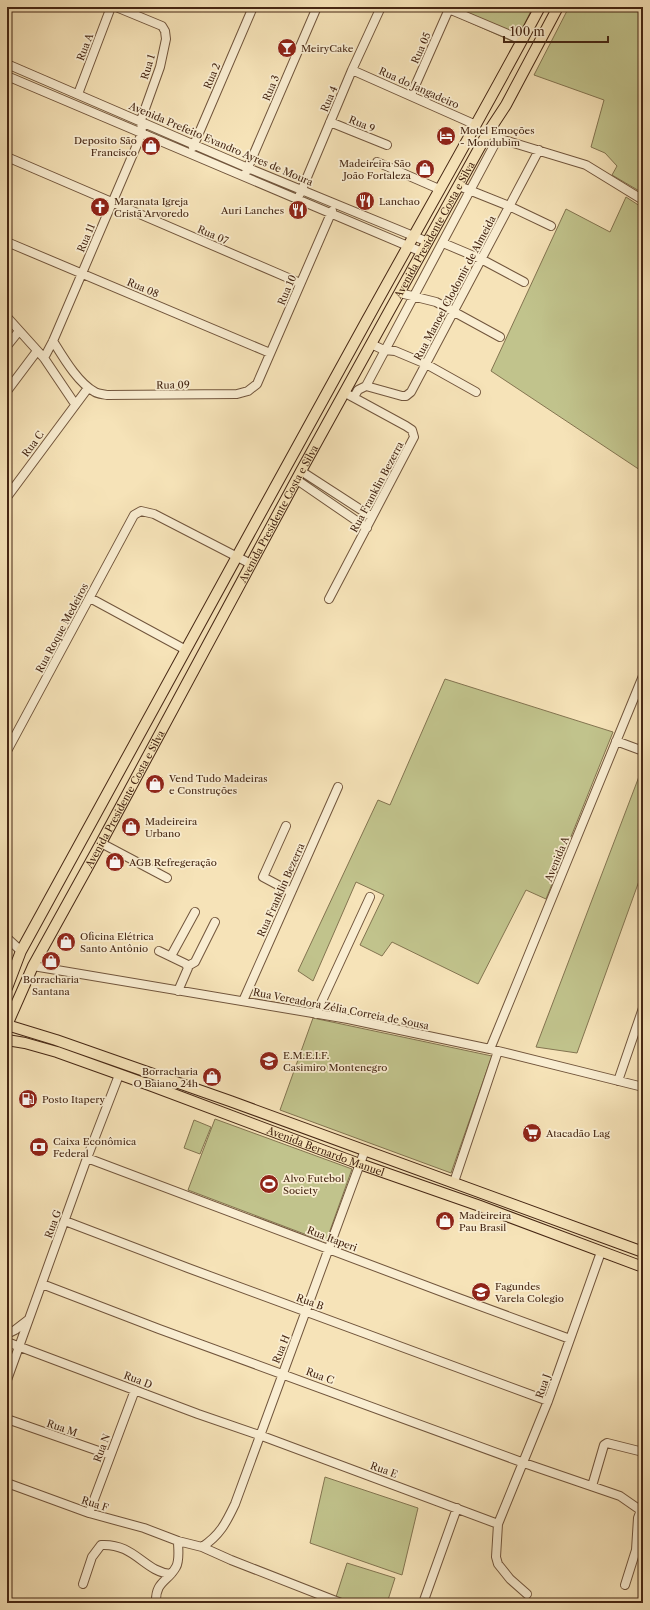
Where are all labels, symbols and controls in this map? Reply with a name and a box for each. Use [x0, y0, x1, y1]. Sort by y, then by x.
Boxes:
scale bar [504, 18, 608, 44]
text: 100 m [510, 24, 545, 39]
street label: Rua 05 [408, 30, 434, 66]
street label: Rua A [74, 31, 96, 63]
bar icon: MeiryCake [276, 37, 298, 59]
place label: MeiryCake [301, 42, 354, 55]
street label: Rua 1 [138, 52, 158, 81]
street label: Rua 2 [201, 61, 223, 91]
street label: Rua do Jangadeiro [377, 64, 461, 112]
street label: Rua 3 [260, 73, 282, 103]
street label: Rua 4 [318, 84, 340, 114]
street label: Avenida Prefeito Evandro Ayres de Moura [126, 99, 316, 189]
street label: Rua 9 [347, 113, 377, 135]
place label: Motel Emoções - Mondubim [460, 124, 535, 149]
hotel icon: Motel Emoções - Mondubim [435, 125, 457, 147]
place label: Deposito São Francisco [74, 134, 137, 159]
shop icon: Deposito São Francisco [140, 135, 162, 157]
place label: Madeireira São João Fortaleza [339, 157, 412, 182]
street label: Avenida Presidente Costa e Silva [391, 158, 478, 301]
shop icon: Madeireira São João Fortaleza [414, 158, 436, 180]
restaurant icon: Lanchao [354, 190, 376, 212]
place label: Maranata Igreja Cristã Arvoredo [114, 195, 189, 220]
place label: Lanchao [379, 195, 420, 208]
church icon: Maranata Igreja Cristã Arvoredo [89, 196, 111, 218]
restaurant icon: Auri Lanches [287, 199, 309, 221]
place label: Auri Lanches [220, 204, 284, 217]
street label: Rua Manoel Clodomir de Almeida [411, 213, 499, 363]
street label: Rua 11 [74, 221, 98, 254]
street label: Rua 07 [195, 223, 231, 247]
street label: Rua 10 [275, 273, 299, 307]
street label: Rua 08 [125, 275, 161, 301]
street label: Rua 09 [156, 378, 190, 392]
street label: Rua C [19, 428, 47, 460]
street label: Rua Franklin Bezerra [348, 439, 407, 535]
street label: Avenida Presidente Costa e Silva [235, 442, 321, 586]
street label: Rua Roque Medeiros [33, 581, 91, 675]
street label: Avenida Presidente Costa e Silva [82, 727, 167, 871]
place label: Vend Tudo Madeiras e Construções [168, 772, 268, 797]
shop icon: Vend Tudo Madeiras e Construções [144, 773, 166, 795]
place label: Madeireira Urbano [145, 815, 198, 840]
shop icon: Madeireira Urbano [120, 816, 142, 838]
street label: Avenida A [542, 834, 572, 884]
street label: Rua Franklin Bezerra [254, 840, 308, 939]
shop icon: AGB Refregeração [104, 851, 126, 873]
place label: AGB Refregeração [128, 856, 217, 869]
place label: Oficina Elétrica Santo Antônio [80, 930, 155, 955]
shop icon: Oficina Elétrica Santo Antônio [55, 931, 77, 953]
shop icon: Borracharia Santana [40, 950, 62, 972]
place label: Borracharia Santana [23, 973, 80, 998]
street label: Rua Vereadora Zélia Correia de Sousa [252, 986, 431, 1033]
place label: E.M.E.I.F. Casimiro Montenegro [283, 1049, 387, 1074]
school or university icon: E.M.E.I.F. Casimiro Montenegro [258, 1050, 280, 1072]
place label: Borracharia O Baiano 24h [134, 1065, 199, 1090]
shop icon: Borracharia O Baiano 24h [201, 1066, 223, 1088]
fuel station icon: Posto Itapery [17, 1088, 39, 1110]
place label: Posto Itapery [42, 1093, 105, 1106]
supermarket icon: Atacadão Lag [521, 1122, 543, 1144]
street label: Avenida Bernardo Manuel [264, 1123, 386, 1179]
place label: Atacadão Lag [545, 1127, 611, 1140]
place label: Caixa Econômica Federal [53, 1135, 137, 1160]
bank icon: Caixa Econômica Federal [28, 1136, 50, 1158]
place label: Alvo Futebol Society [282, 1172, 344, 1197]
sports icon: Alvo Futebol Society [258, 1173, 280, 1195]
street label: Rua G [42, 1208, 64, 1240]
place label: Madeireira Pau Brasil [459, 1209, 512, 1234]
shop icon: Madeireira Pau Brasil [434, 1210, 456, 1232]
street label: Rua Itaperi [305, 1223, 359, 1255]
place label: Fagundes Varela Colegio [494, 1280, 564, 1305]
school or university icon: Fagundes Varela Colegio [470, 1281, 492, 1303]
street label: Rua B [294, 1291, 326, 1313]
street label: Rua H [269, 1332, 293, 1365]
street label: Rua C [304, 1365, 336, 1387]
street label: Rua D [122, 1369, 154, 1391]
street label: Rua J [533, 1372, 553, 1400]
street label: Rua M [45, 1417, 79, 1439]
street label: Rua N [91, 1432, 113, 1464]
street label: Rua E [369, 1459, 400, 1481]
street label: Rua F [80, 1494, 111, 1515]

